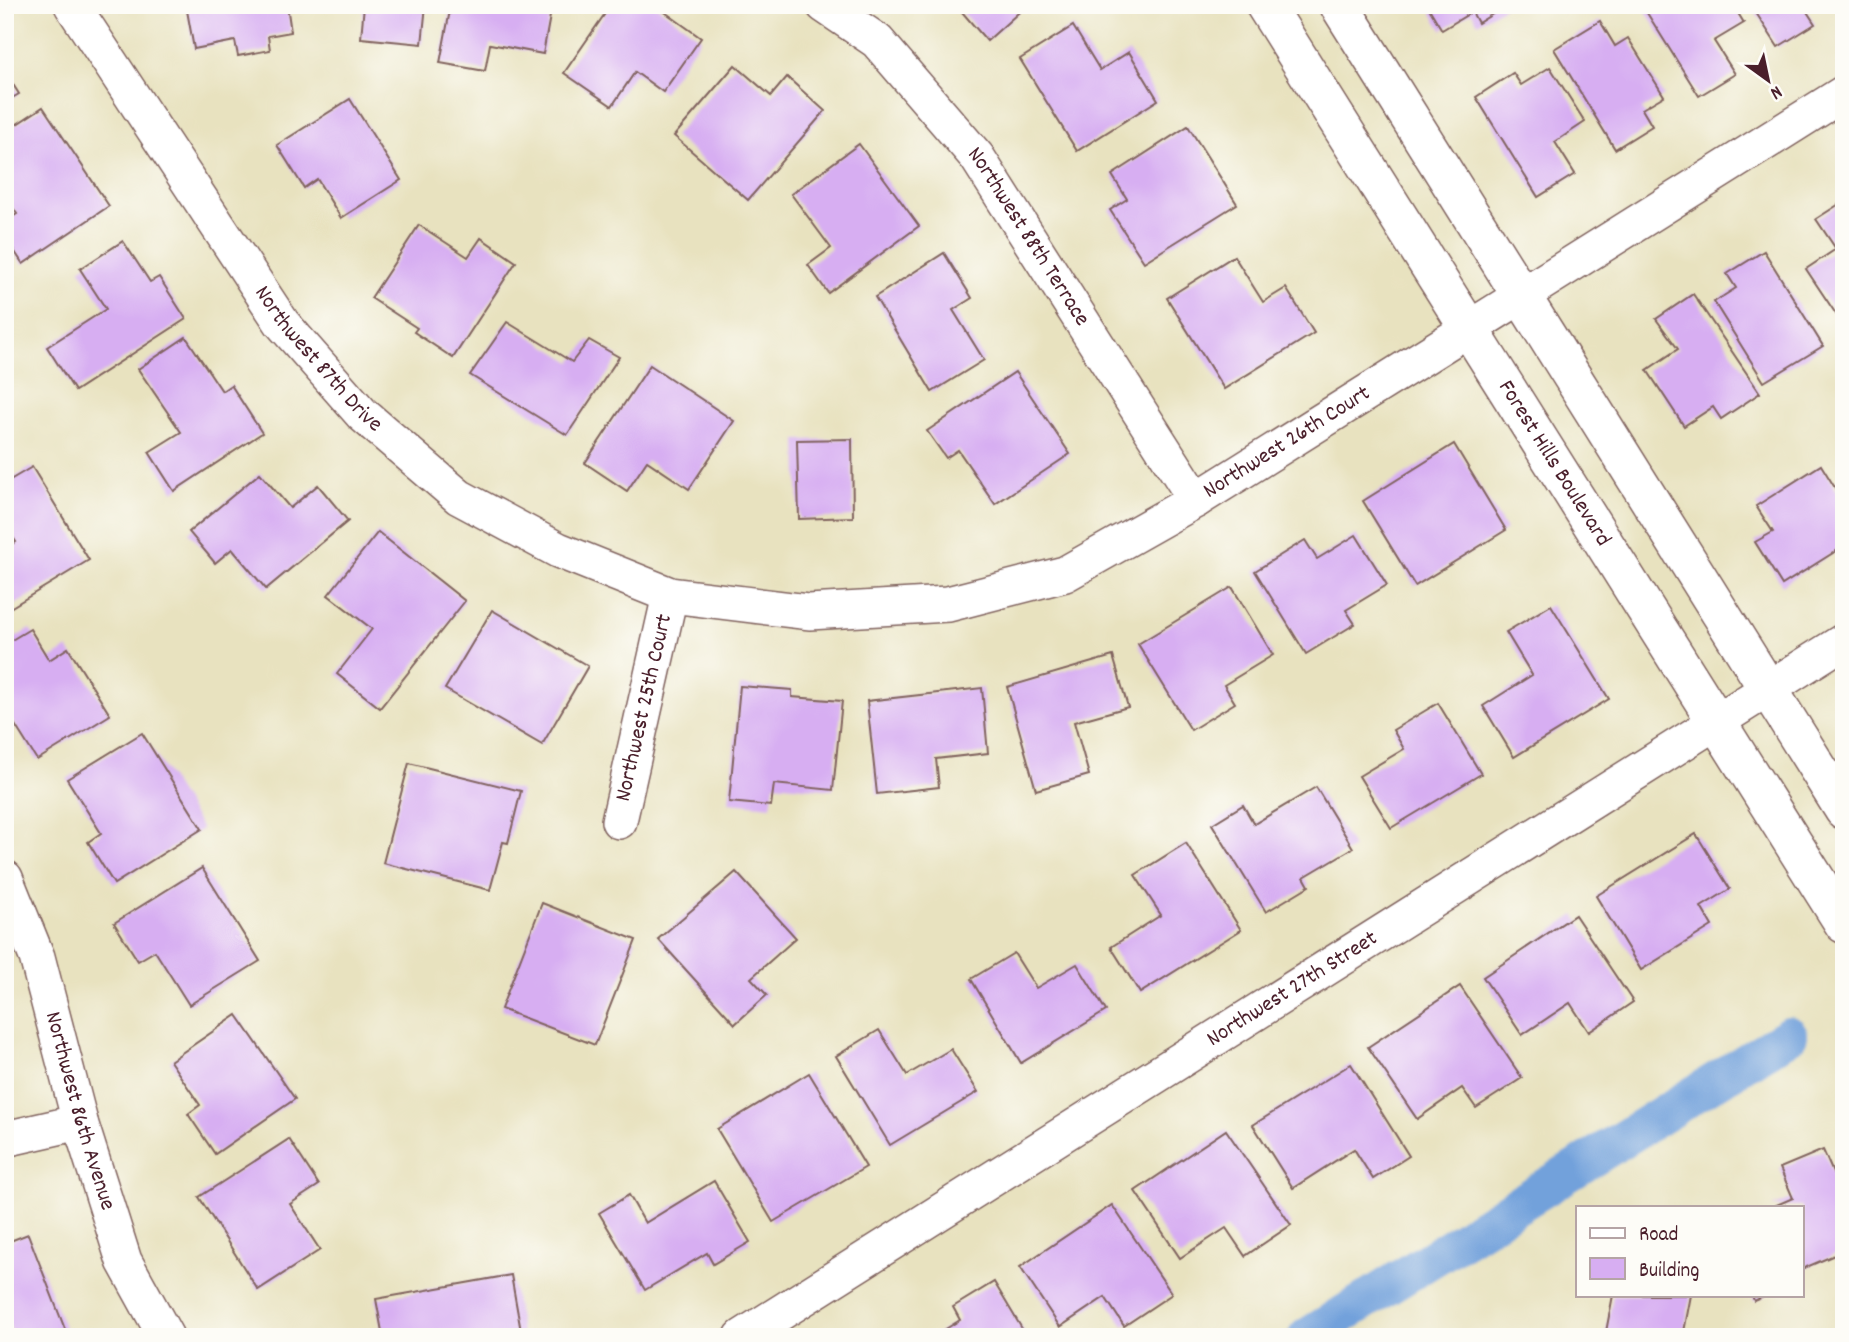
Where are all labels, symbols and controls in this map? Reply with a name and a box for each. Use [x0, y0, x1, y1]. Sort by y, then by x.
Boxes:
north arrow [1734, 46, 1804, 116]
text: N [1764, 77, 1787, 105]
street label: Northwest 88th Terrace [959, 140, 1098, 333]
street label: Northwest 87th Drive [245, 279, 389, 441]
street label: Forest Hills Boulevard [1489, 374, 1619, 553]
street label: Northwest 26th Court [1197, 378, 1377, 508]
street label: Northwest 25th Court [607, 611, 682, 805]
street label: Northwest 27th Street [1200, 923, 1384, 1056]
street label: Northwest 86th Avenue [35, 1008, 123, 1215]
legend [1576, 1206, 1804, 1296]
text: Road [1639, 1221, 1678, 1251]
text: Building [1639, 1257, 1699, 1287]

